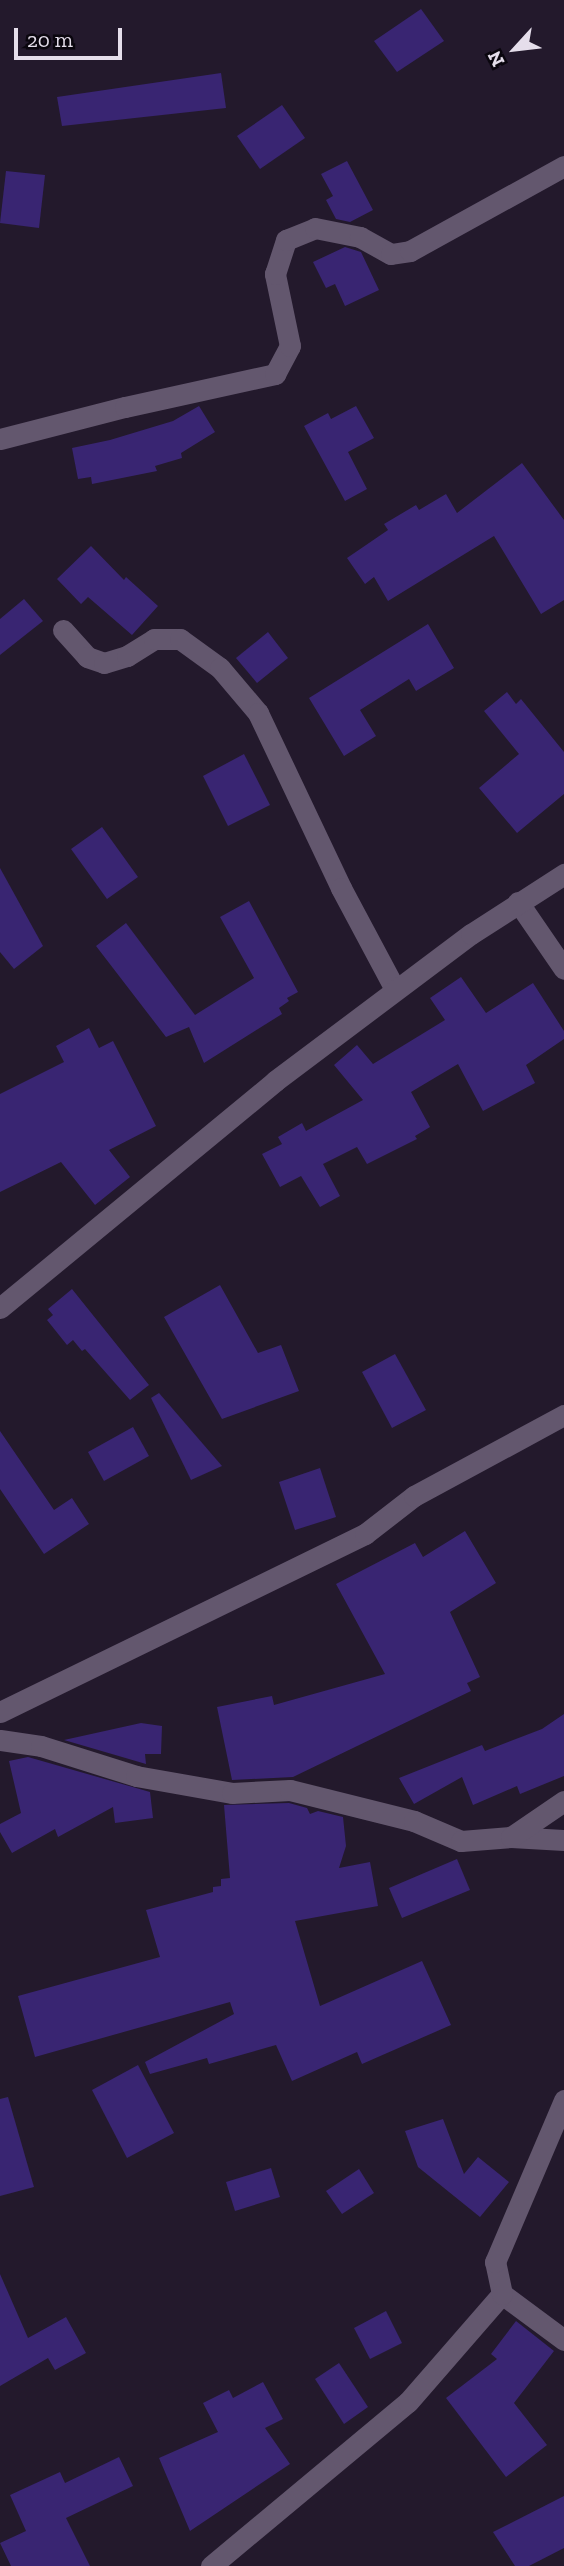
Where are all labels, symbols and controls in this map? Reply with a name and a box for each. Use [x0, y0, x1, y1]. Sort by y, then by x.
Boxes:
scale bar [18, 14, 126, 58]
north arrow [480, 14, 550, 84]
text: 20 m [27, 27, 73, 52]
text: N [482, 47, 509, 70]

